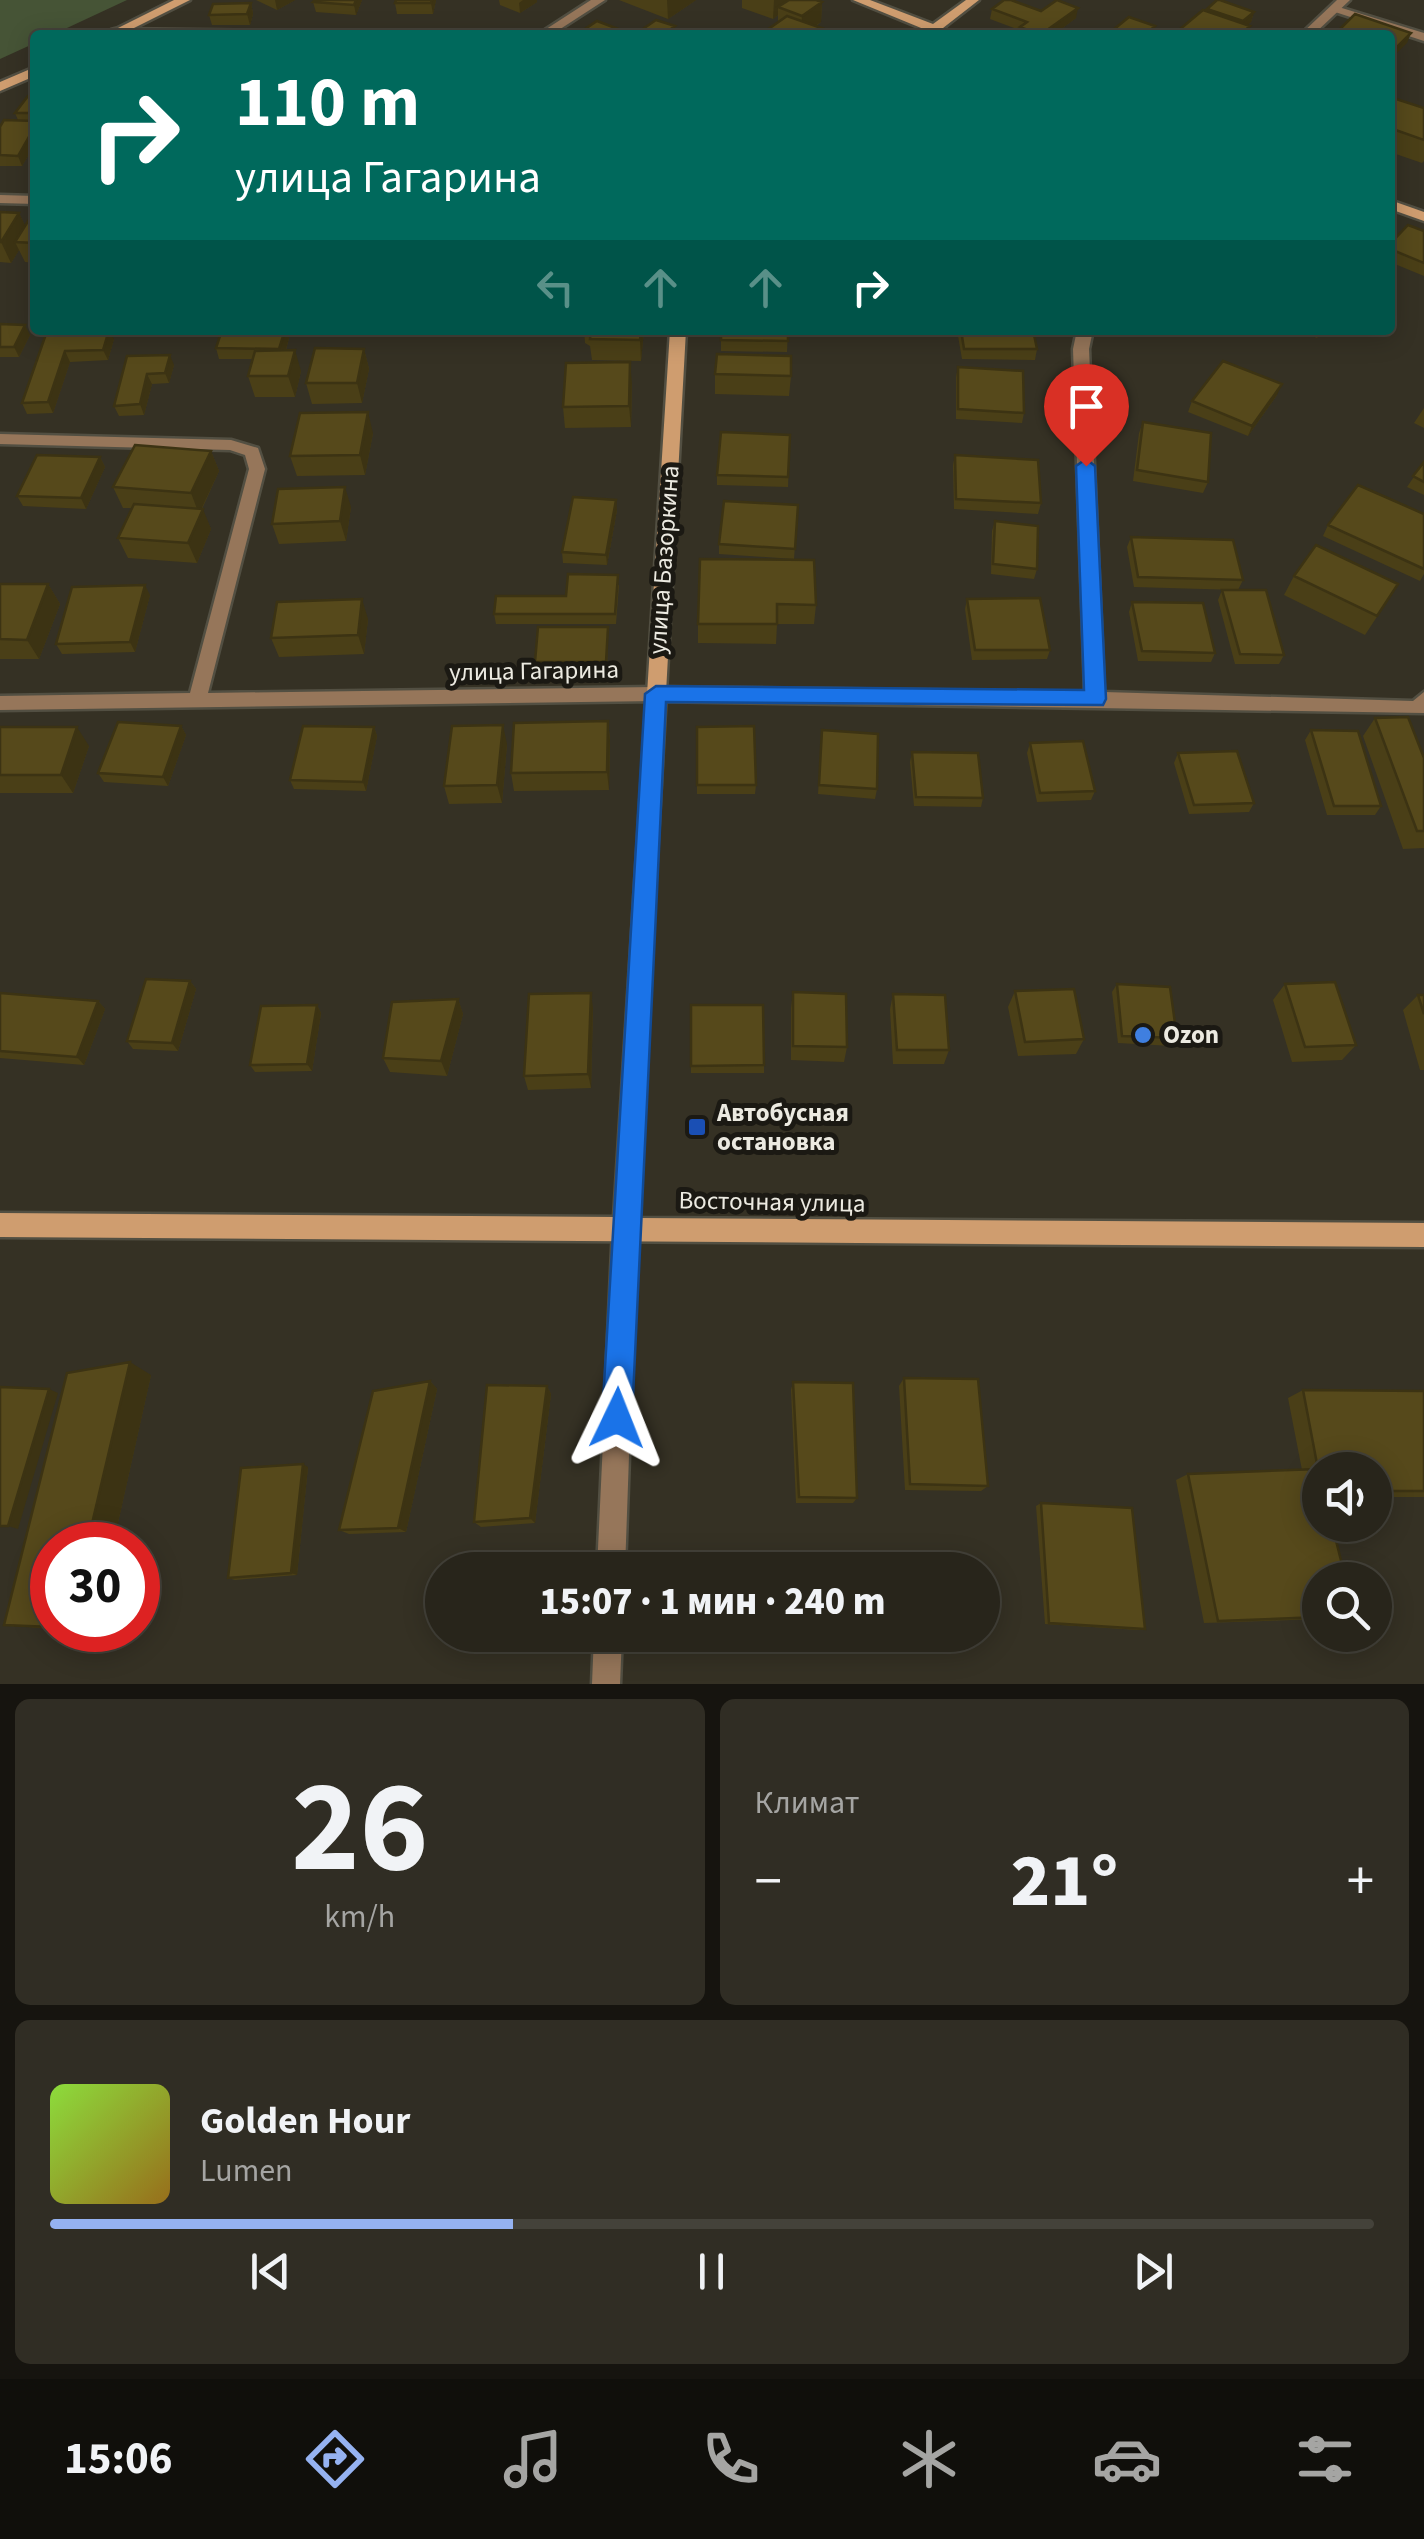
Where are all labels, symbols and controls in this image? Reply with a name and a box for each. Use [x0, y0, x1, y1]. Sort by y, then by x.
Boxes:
text: 110 m [235, 53, 420, 153]
icon: right [70, 70, 200, 200]
text: улица Гагарина [235, 146, 541, 210]
icon: left [528, 260, 583, 315]
icon: ahead [633, 260, 688, 315]
icon: ahead [738, 260, 793, 315]
icon: right [843, 260, 898, 315]
pin [1044, 364, 1129, 467]
icon: arrive [1059, 379, 1114, 434]
street label: улица Базоркина [639, 464, 689, 656]
street label: улица Гагарина [449, 652, 619, 690]
place label: Ozon [1163, 1017, 1219, 1053]
marker: Ozon [1132, 1024, 1154, 1046]
place label: Автобусная остановка [716, 1095, 849, 1160]
marker: Автобусная остановка [686, 1116, 708, 1138]
street label: Восточная улица [678, 1182, 866, 1222]
position arrow [565, 1366, 669, 1470]
map controls [1302, 1452, 1392, 1652]
button: sound [1302, 1452, 1392, 1542]
speed limit sign: 30 [30, 1522, 160, 1652]
button: search [1302, 1562, 1392, 1652]
text: 15:07 · 1 мин · 240 m [540, 1575, 885, 1629]
text: 26 [291, 1736, 428, 1921]
text: Климат [755, 1780, 859, 1826]
text: 21° [1010, 1828, 1118, 1935]
text: − [755, 1843, 782, 1921]
text: + [1347, 1843, 1374, 1921]
text: km/h [324, 1894, 395, 1940]
text: Golden Hour [200, 2094, 410, 2148]
text: Lumen [200, 2148, 293, 2194]
icon: previous [243, 2244, 298, 2299]
icon: pause [684, 2244, 739, 2299]
icon: next [1126, 2244, 1181, 2299]
icon: directions [300, 2424, 370, 2494]
icon: music [498, 2424, 568, 2494]
icon: phone [696, 2424, 766, 2494]
icon: climate [894, 2424, 964, 2494]
icon: car [1092, 2424, 1162, 2494]
icon: filters [1290, 2424, 1360, 2494]
text: 15:06 [64, 2427, 173, 2491]

